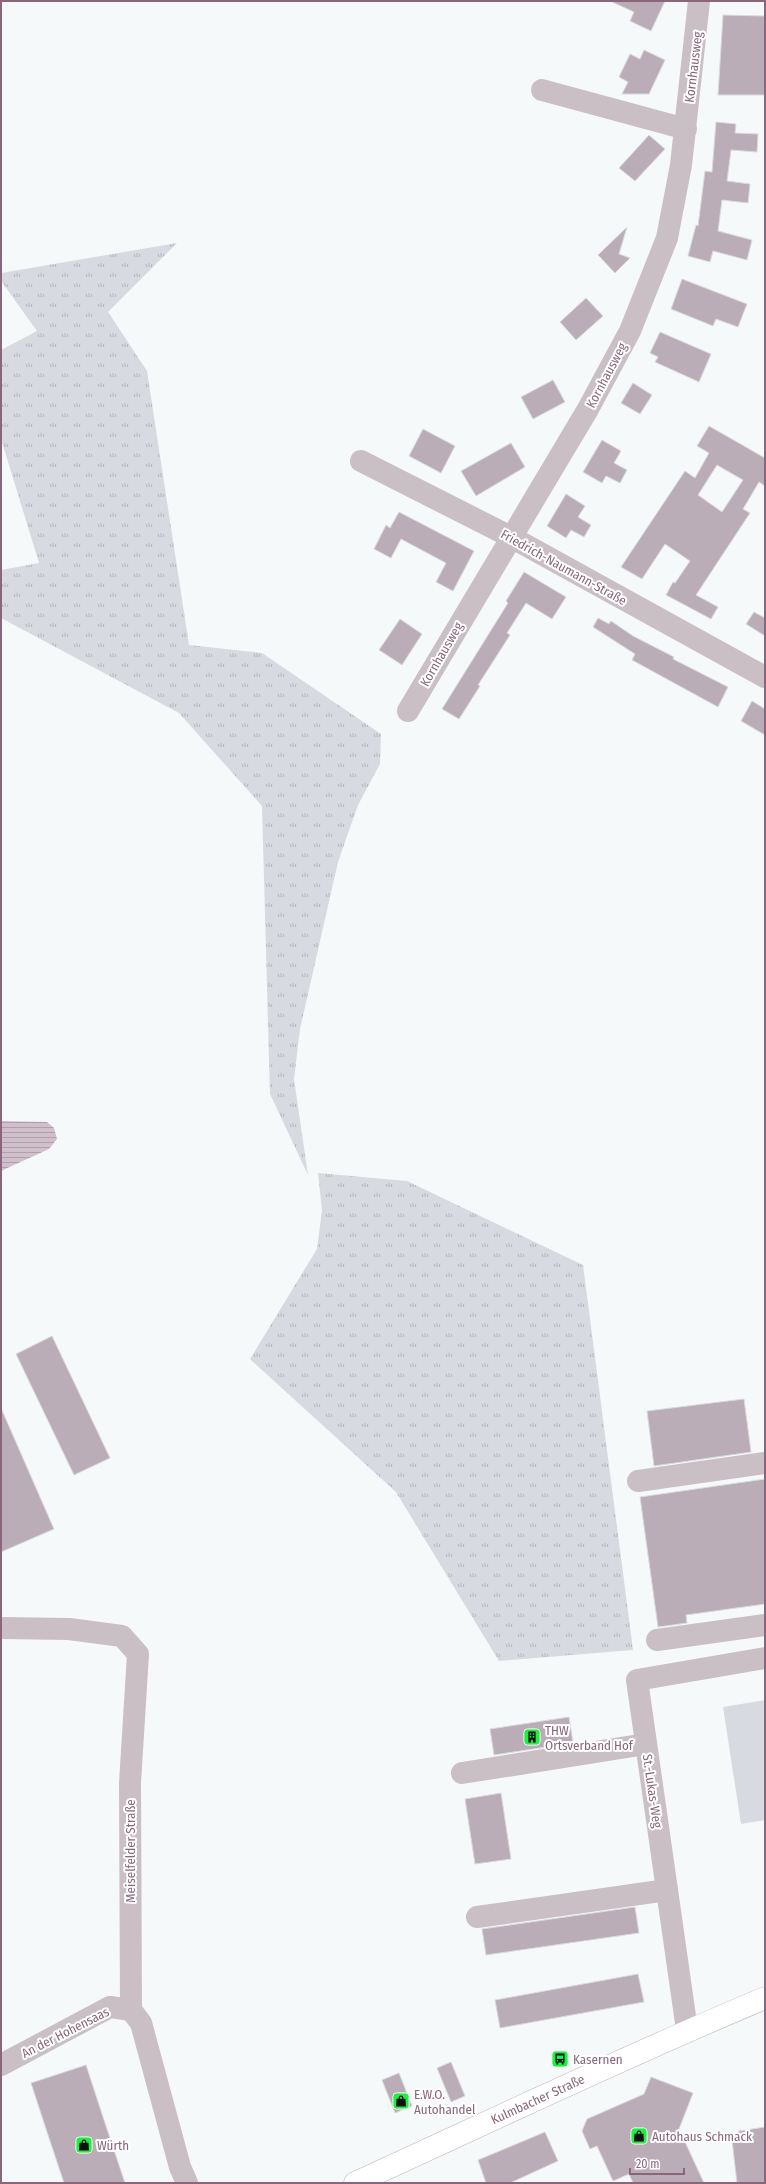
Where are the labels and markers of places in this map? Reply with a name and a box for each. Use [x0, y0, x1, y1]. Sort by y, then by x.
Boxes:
place label: THW Ortsverband Hof [545, 1723, 634, 1753]
building icon: THW Ortsverband Hof [522, 1727, 542, 1747]
bus stop icon: Kasernen [550, 2049, 570, 2069]
place label: Kasernen [573, 2052, 623, 2067]
place label: E.W.O. Autohandel [414, 2087, 476, 2117]
shop icon: E.W.O. Autohandel [391, 2091, 411, 2111]
shop icon: Autohaus Schmack [629, 2126, 649, 2146]
place label: Autohaus Schmack [652, 2129, 753, 2144]
shop icon: Würth [74, 2135, 94, 2155]
place label: Würth [97, 2138, 129, 2153]

